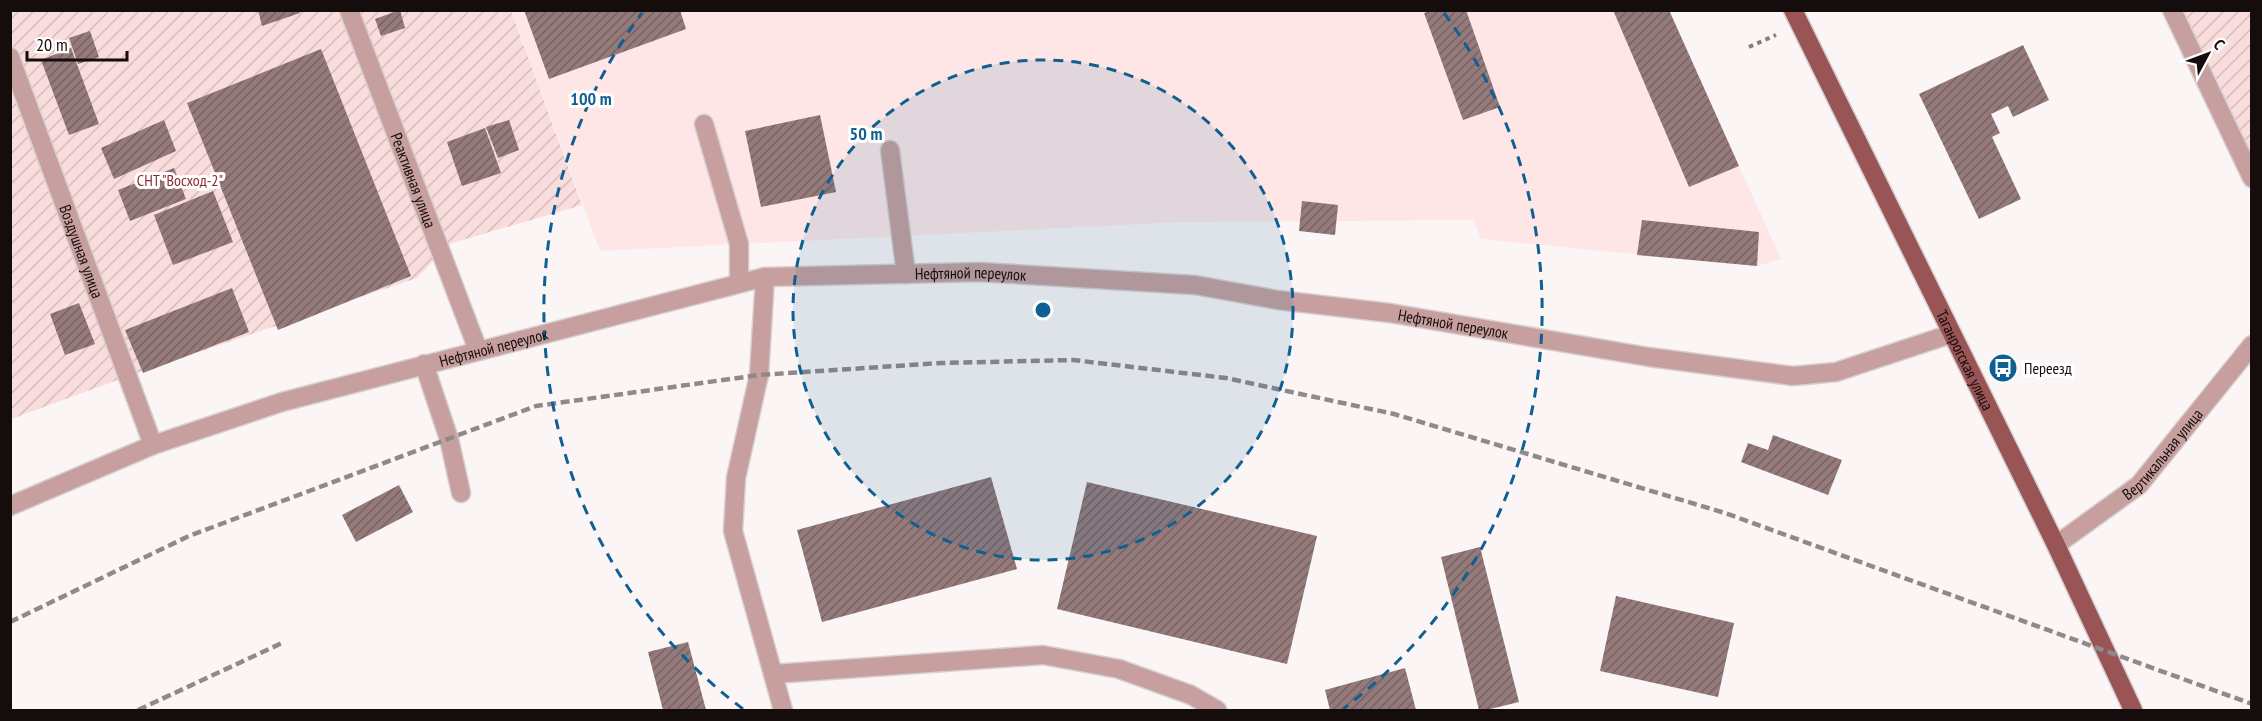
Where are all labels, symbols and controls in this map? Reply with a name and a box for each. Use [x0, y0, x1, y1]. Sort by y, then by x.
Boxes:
scale bar [27, 24, 128, 62]
north arrow [2178, 24, 2238, 84]
text: 20 m [36, 33, 68, 56]
text: С [2209, 35, 2230, 54]
text: 100 m [570, 87, 612, 110]
text: 50 m [850, 122, 882, 145]
street label: Реактивная улица [386, 130, 441, 231]
park label: СНТ "Восход-2" [137, 170, 223, 190]
street label: Воздушная улица [55, 202, 108, 301]
street label: Нефтяной переулок [915, 262, 1028, 285]
centre of rings [1033, 300, 1053, 320]
street label: Нефтяной переулок [1396, 305, 1511, 343]
street label: Таганрогская улица [1932, 307, 1998, 413]
street label: Нефтяной переулок [437, 323, 551, 371]
bus stop icon: Переезд [1987, 352, 2019, 384]
place label: Переезд [2024, 358, 2072, 378]
street label: Вертикальная улица [2118, 404, 2207, 504]

